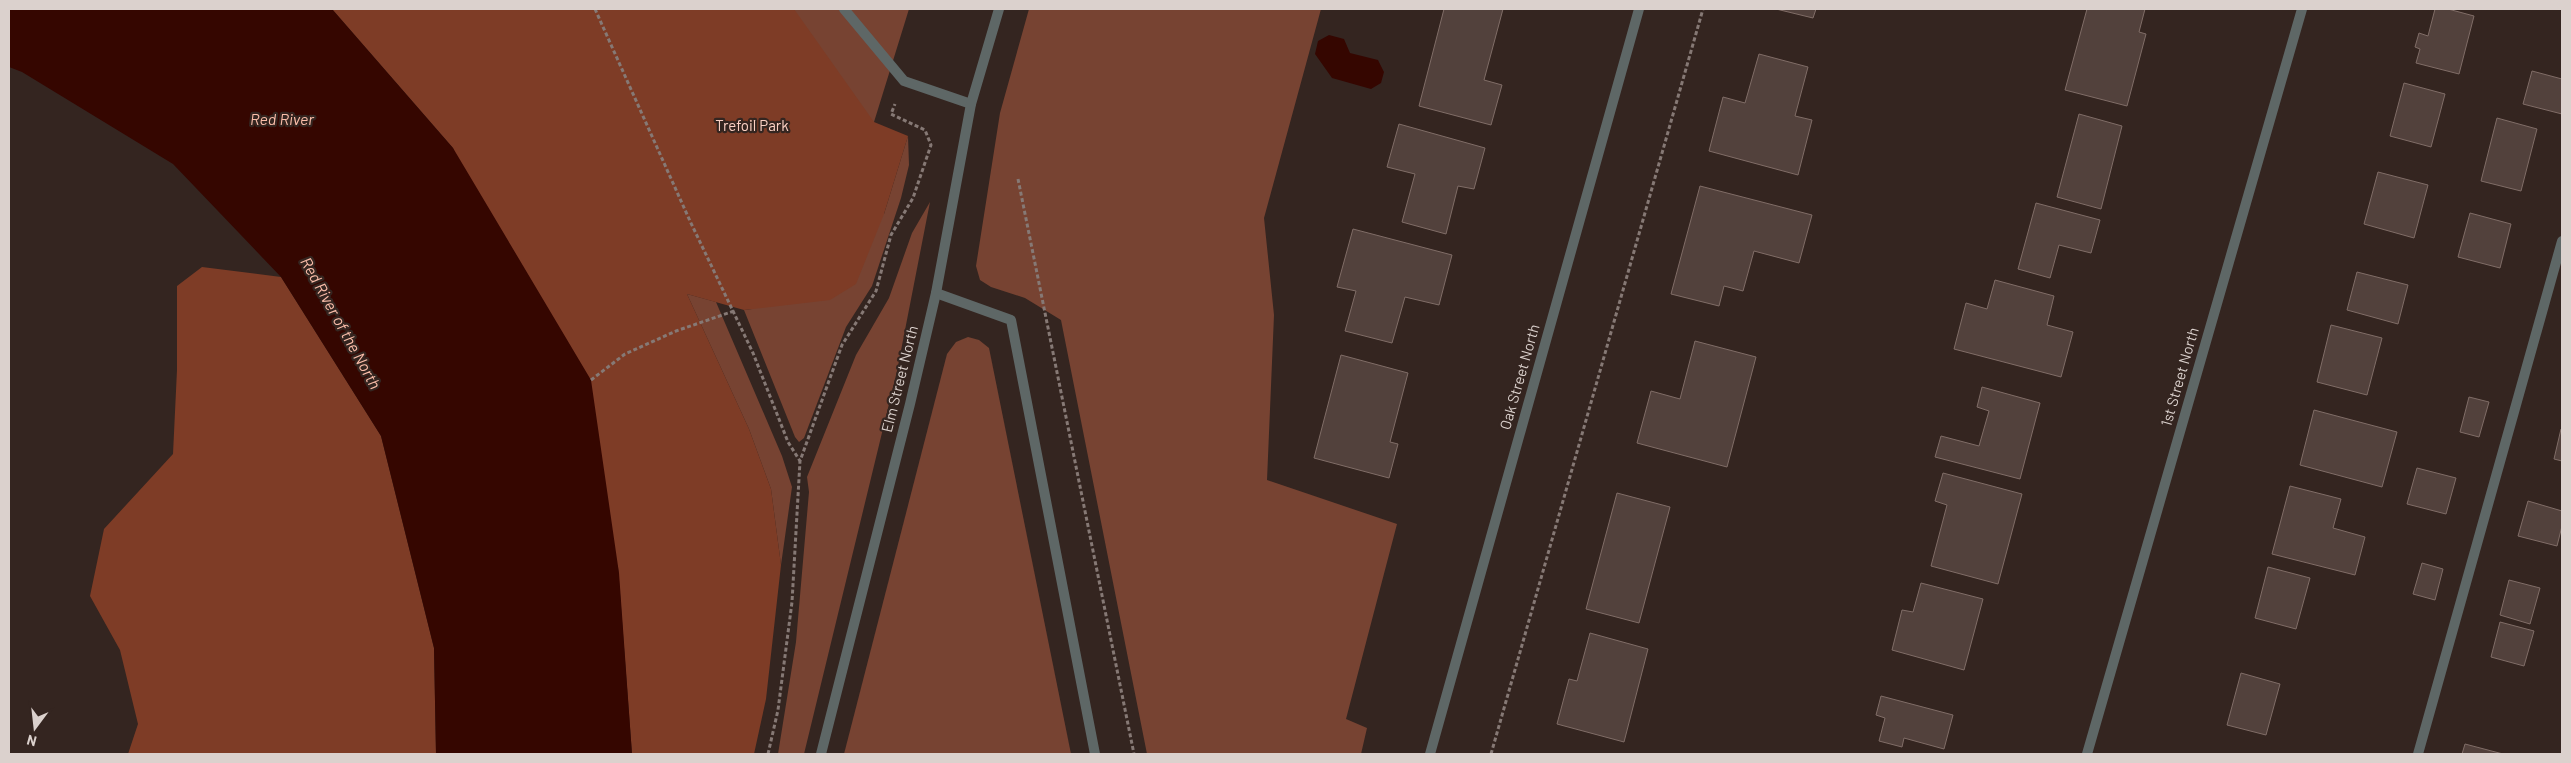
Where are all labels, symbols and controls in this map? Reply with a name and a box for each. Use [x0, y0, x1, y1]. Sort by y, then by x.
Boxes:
water label: Red River [250, 109, 315, 128]
park label: Trefoil Park [715, 116, 789, 134]
water label: Red River of the North [297, 253, 386, 392]
street label: Oak Street North [1495, 322, 1543, 432]
street label: Elm Street North [877, 323, 921, 434]
street label: 1st Street North [2156, 325, 2202, 428]
north arrow [10, 703, 60, 753]
text: N [25, 732, 38, 750]

